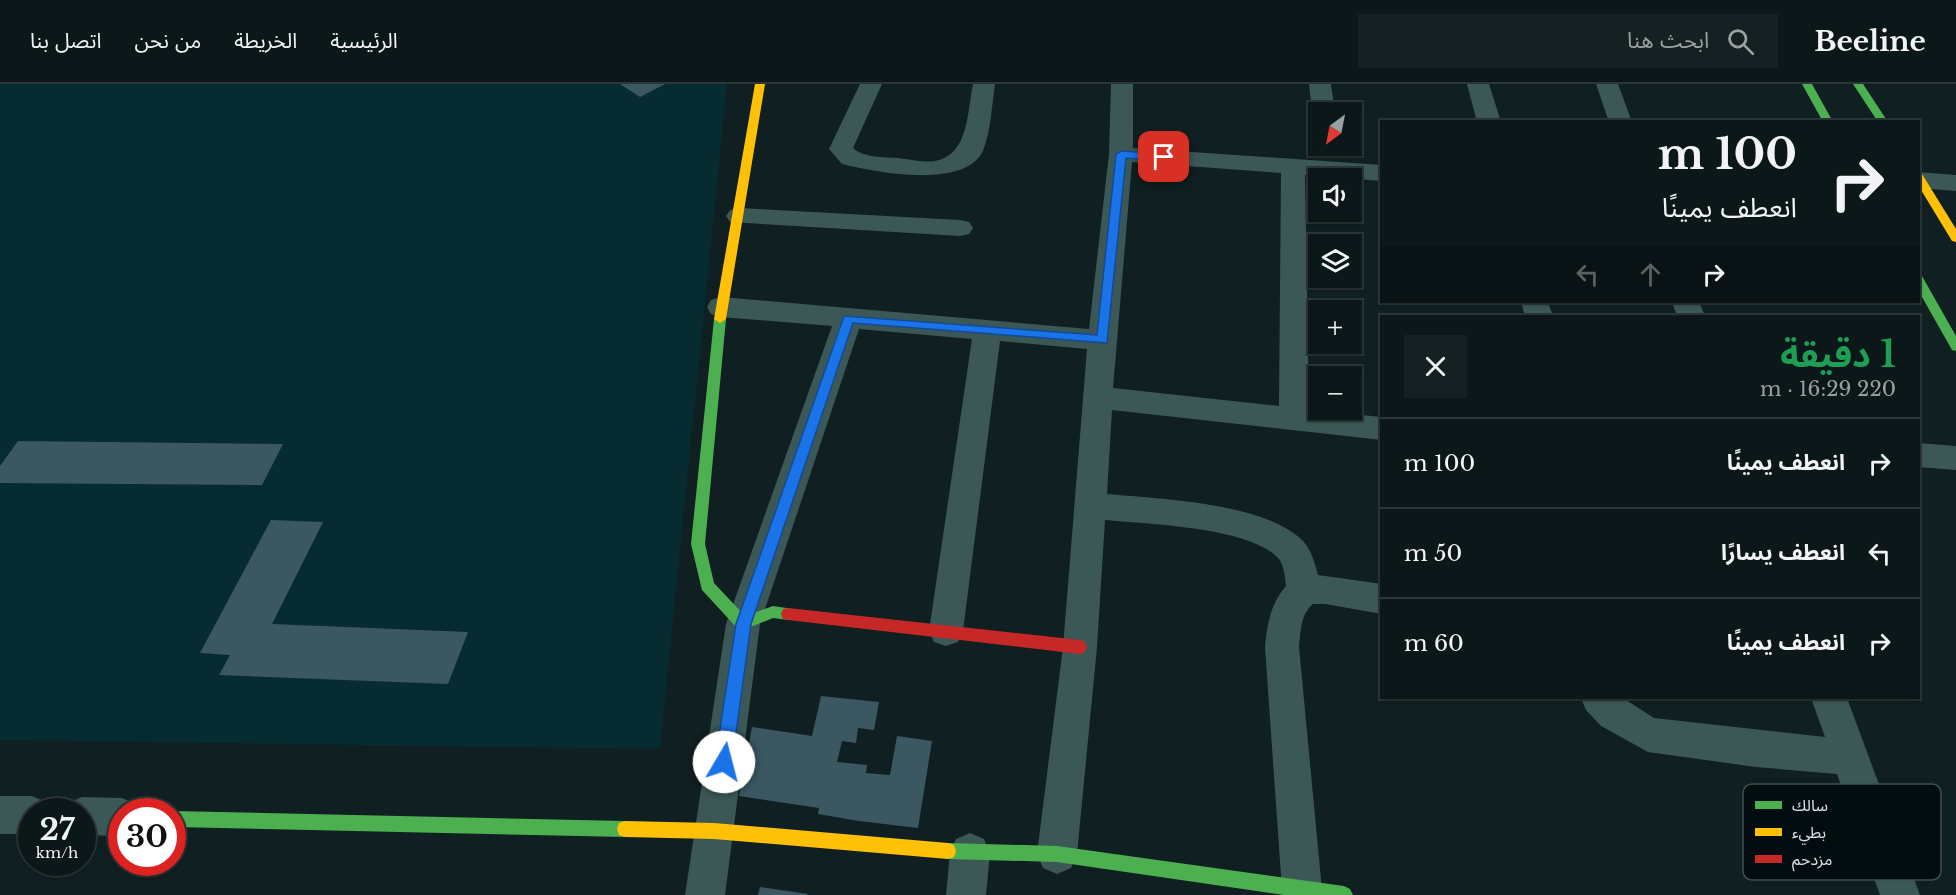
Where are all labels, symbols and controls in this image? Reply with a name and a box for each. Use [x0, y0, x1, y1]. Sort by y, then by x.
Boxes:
search box [1358, 14, 1778, 68]
text: Beeline [1814, 24, 1926, 59]
icon: search [1724, 25, 1757, 58]
text: ابحث هنا [1627, 27, 1709, 54]
text: اتصل بنا [30, 28, 102, 54]
text: من نحن [135, 28, 201, 54]
text: الخريطة [234, 28, 297, 54]
text: الرئيسية [330, 28, 398, 54]
north arrow [1308, 102, 1362, 156]
map controls [1308, 102, 1362, 420]
text: 100 m [1658, 128, 1797, 180]
pin [1138, 131, 1189, 182]
icon: arrive [1147, 140, 1180, 173]
icon: right [1818, 144, 1896, 222]
button: sound [1308, 168, 1362, 222]
text: انعطف يمينًا [1662, 191, 1797, 224]
button: layers [1308, 234, 1362, 288]
icon: left [1571, 258, 1604, 291]
icon: ahead [1634, 258, 1667, 291]
icon: right [1697, 258, 1730, 291]
button: + [1308, 300, 1362, 354]
text: 1 دقيقة [1780, 332, 1896, 377]
button: close [1404, 335, 1467, 398]
button: − [1308, 366, 1362, 420]
text: 220 m · 16:29 [1760, 377, 1896, 401]
icon: right [1863, 447, 1896, 480]
text: انعطف يمينًا [1727, 449, 1845, 476]
text: 100 m [1404, 450, 1475, 477]
icon: left [1863, 537, 1896, 570]
text: انعطف يسارًا [1721, 539, 1845, 566]
text: 50 m [1404, 540, 1462, 567]
icon: right [1863, 627, 1896, 660]
text: انعطف يمينًا [1727, 629, 1845, 656]
text: 60 m [1404, 630, 1464, 657]
position arrow [692, 730, 756, 794]
legend [1743, 784, 1941, 880]
text: سالك [1792, 795, 1828, 815]
speed limit sign: 30 [108, 798, 186, 876]
text: 27 [39, 811, 75, 848]
text: بطيء [1792, 822, 1826, 845]
text: km/h [36, 843, 78, 862]
text: مزدحم [1792, 849, 1832, 872]

